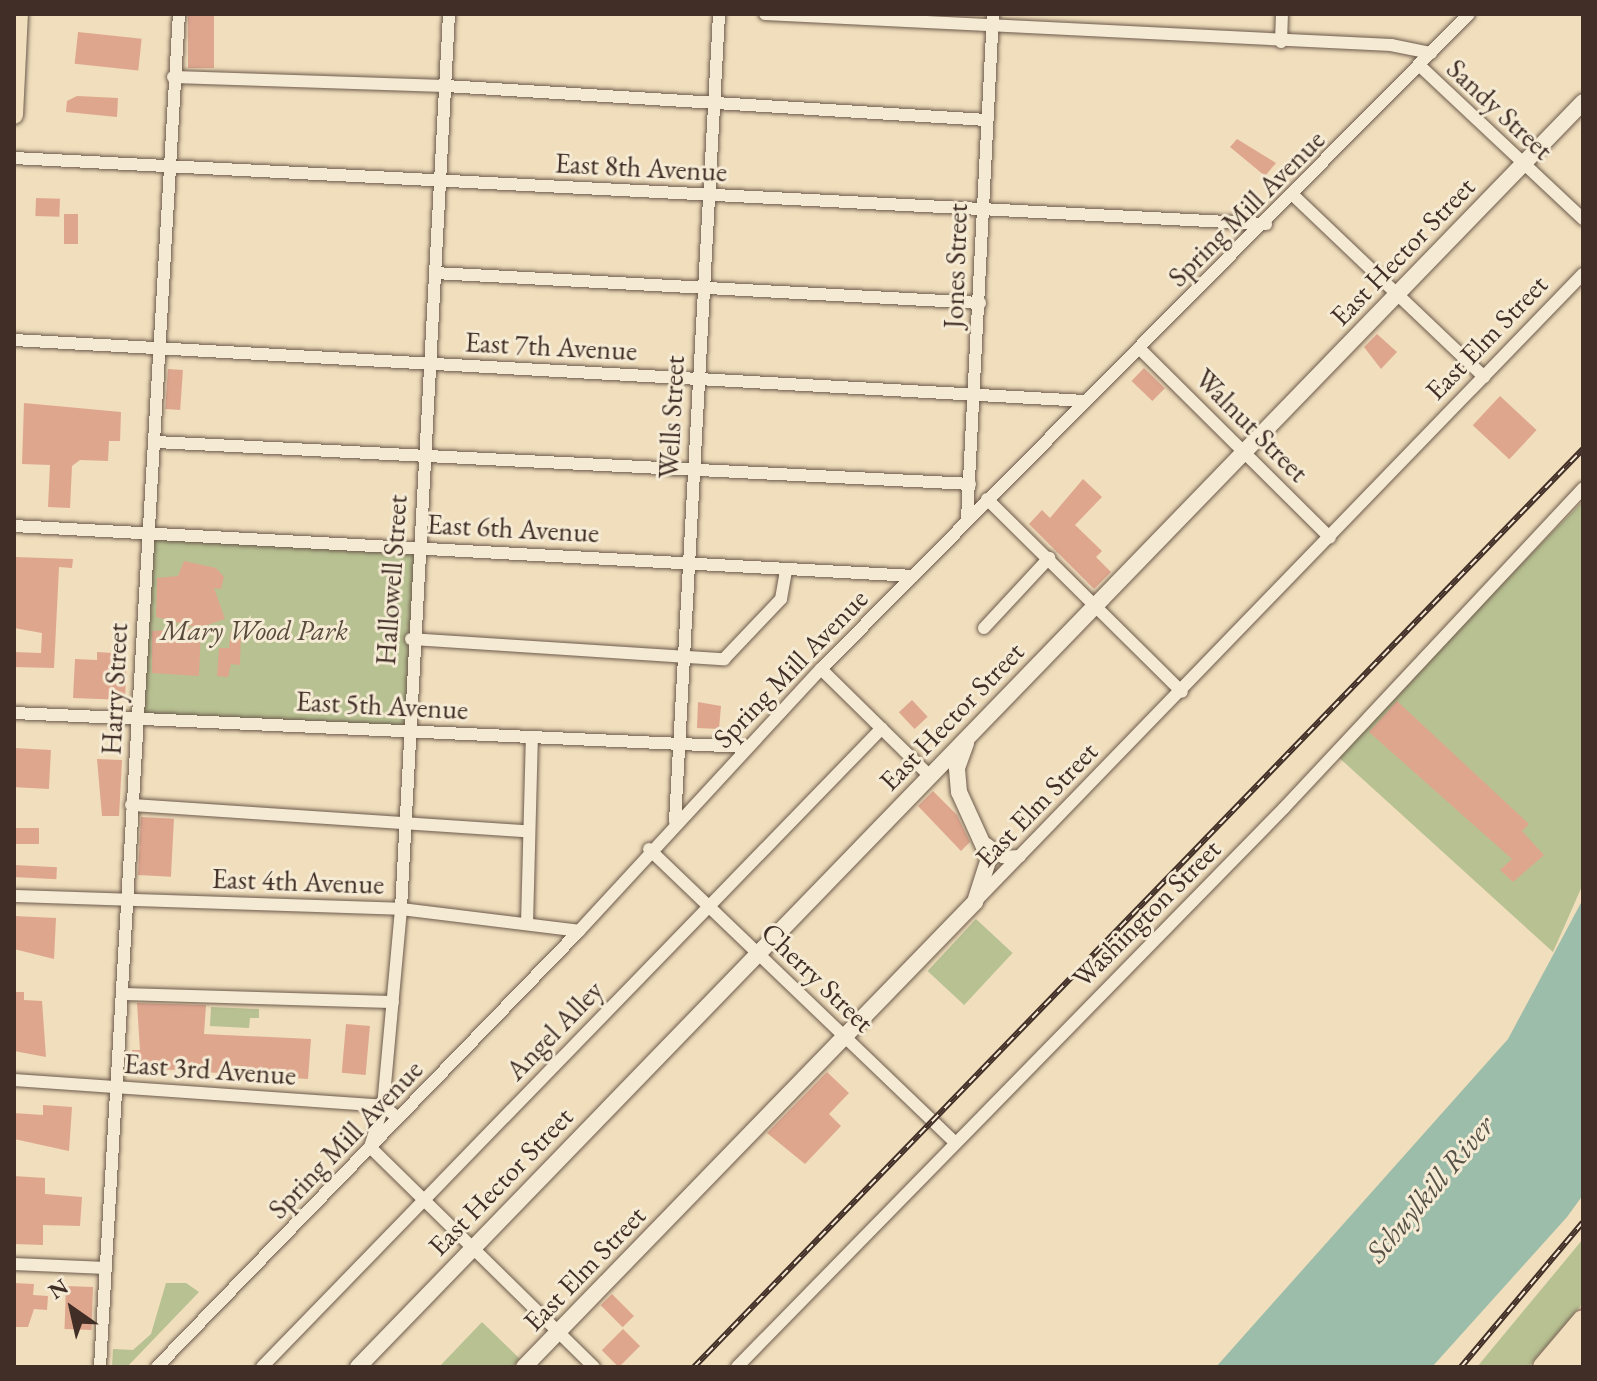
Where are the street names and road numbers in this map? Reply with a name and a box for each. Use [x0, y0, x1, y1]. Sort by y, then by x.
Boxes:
street label: Sandy Street [1440, 52, 1560, 166]
street label: Spring Mill Avenue [1161, 123, 1331, 293]
street label: East 8th Avenue [554, 146, 728, 188]
street label: East Hector Street [1323, 170, 1481, 332]
street label: Jones Street [936, 203, 974, 329]
street label: East Elm Street [1418, 267, 1554, 407]
street label: East 7th Avenue [464, 325, 638, 367]
street label: Wells Street [651, 355, 691, 479]
street label: Walnut Street [1188, 361, 1316, 489]
street label: Hallowell Street [368, 494, 414, 666]
street label: East 6th Avenue [426, 507, 600, 549]
street label: Spring Mill Avenue [706, 582, 874, 754]
street label: Harry Street [94, 622, 134, 756]
street label: East Hector Street [872, 635, 1030, 797]
street label: East 5th Avenue [295, 684, 469, 726]
street label: East Elm Street [968, 734, 1104, 874]
street label: Washington Street [1065, 832, 1227, 994]
street label: East 4th Avenue [211, 861, 385, 901]
street label: Cherry Street [755, 915, 881, 1039]
street label: Angel Alley [498, 973, 610, 1087]
street label: East 3rd Avenue [123, 1046, 297, 1092]
street label: Spring Mill Avenue [261, 1053, 429, 1225]
street label: East Hector Street [421, 1100, 579, 1262]
street label: East Elm Street [516, 1198, 652, 1338]

